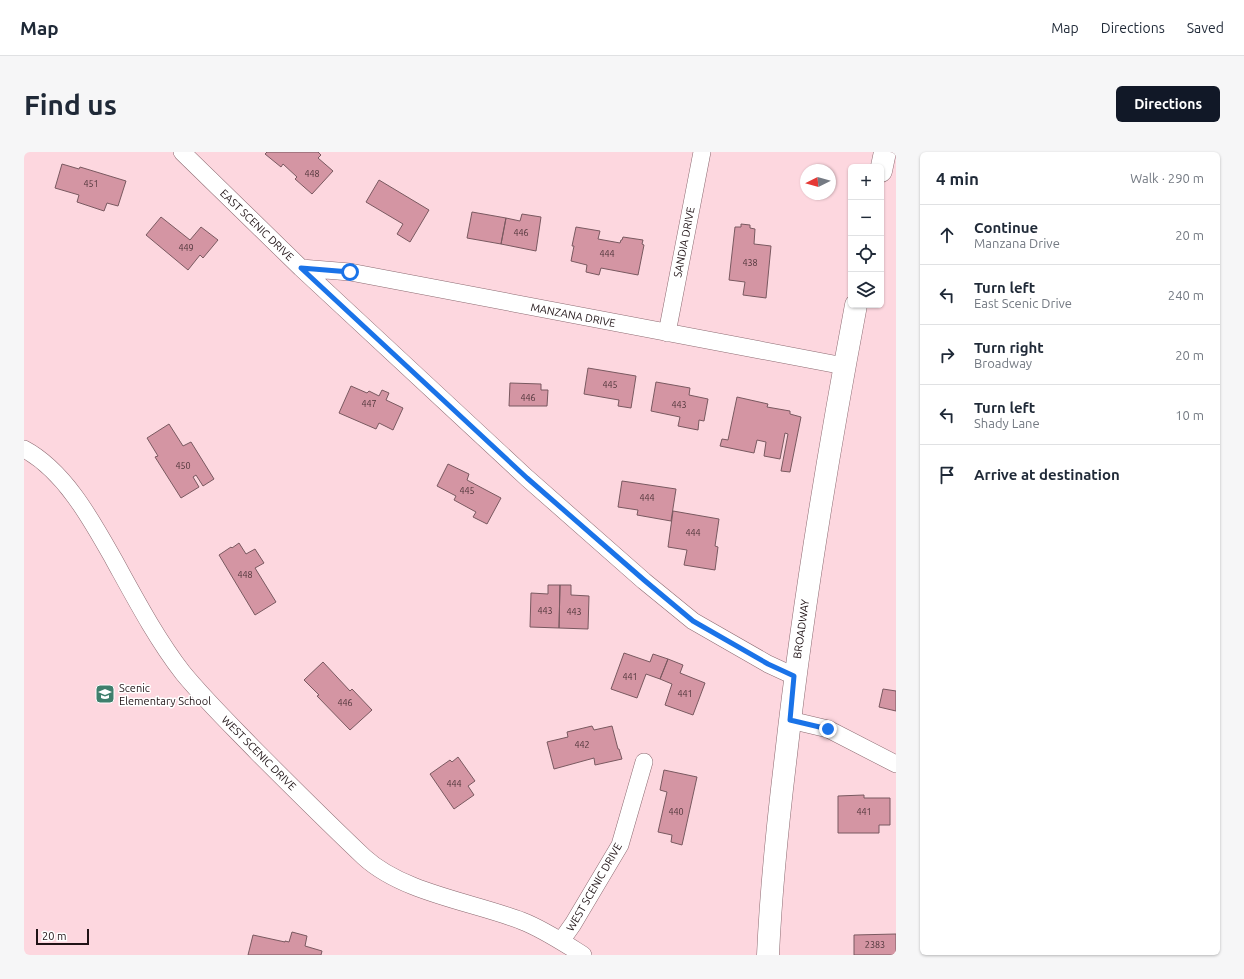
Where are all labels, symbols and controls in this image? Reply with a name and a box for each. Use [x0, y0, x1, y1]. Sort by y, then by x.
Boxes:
text: Map [20, 17, 59, 39]
text: Map [1051, 20, 1079, 36]
text: Directions [1101, 20, 1165, 36]
text: Saved [1187, 20, 1224, 36]
button: Directions [1116, 86, 1220, 122]
text: Find us [24, 89, 117, 120]
north arrow [800, 164, 836, 200]
map controls [848, 164, 884, 308]
button: + [848, 164, 884, 200]
house number: 448 [304, 169, 320, 179]
text: 4 min [936, 169, 979, 188]
text: Walk · 290 m [1130, 171, 1204, 185]
house number: 451 [83, 179, 99, 189]
street label: EAST SCENIC DRIVE [218, 187, 296, 263]
button: − [848, 200, 884, 236]
street label: SANDIA DRIVE [671, 206, 697, 278]
text: Continue [974, 219, 1038, 236]
icon: ahead [936, 224, 958, 246]
house number: 446 [513, 228, 529, 238]
text: 20 m [1175, 228, 1204, 242]
button: locate [848, 236, 884, 272]
text: Manzana Drive [974, 236, 1060, 250]
house number: 449 [178, 243, 194, 253]
house number: 444 [599, 249, 615, 259]
house number: 438 [742, 258, 758, 268]
route start [341, 263, 359, 281]
button: layers [848, 272, 884, 308]
text: Turn left [974, 279, 1035, 296]
icon: left [936, 284, 958, 306]
text: 240 m [1168, 288, 1204, 302]
text: East Scenic Drive [974, 296, 1072, 310]
street label: MANZANA DRIVE [530, 301, 616, 329]
text: Turn right [974, 339, 1044, 356]
icon: right [936, 344, 958, 366]
text: 20 m [1175, 348, 1204, 362]
text: Broadway [974, 356, 1032, 370]
house number: 445 [602, 380, 618, 390]
house number: 446 [520, 393, 536, 403]
house number: 447 [361, 399, 377, 409]
text: Turn left [974, 399, 1035, 416]
house number: 443 [671, 400, 687, 410]
icon: left [936, 404, 958, 426]
text: 10 m [1175, 408, 1204, 422]
text: Shady Lane [974, 416, 1040, 430]
house number: 450 [175, 461, 191, 471]
icon: arrive [936, 464, 958, 486]
text: Arrive at destination [974, 466, 1120, 483]
house number: 445 [459, 486, 475, 496]
house number: 444 [639, 493, 655, 503]
house number: 444 [685, 528, 701, 538]
house number: 448 [237, 570, 253, 580]
street label: BROADWAY [791, 598, 811, 659]
house number: 443 [537, 606, 553, 616]
house number: 443 [566, 607, 582, 617]
house number: 441 [622, 672, 638, 682]
place label: Scenic Elementary School [119, 682, 211, 707]
school or university icon: Scenic Elementary School [94, 683, 116, 705]
house number: 441 [677, 689, 693, 699]
house number: 446 [337, 698, 353, 708]
street label: WEST SCENIC DRIVE [219, 713, 299, 793]
route end [819, 720, 837, 738]
house number: 442 [574, 740, 590, 750]
house number: 444 [446, 779, 462, 789]
house number: 440 [668, 807, 684, 817]
house number: 441 [856, 807, 872, 817]
street label: WEST SCENIC DRIVE [564, 841, 624, 933]
scale bar [36, 927, 89, 946]
text: 20 m [42, 930, 66, 942]
house number: 2383 [865, 940, 885, 950]

